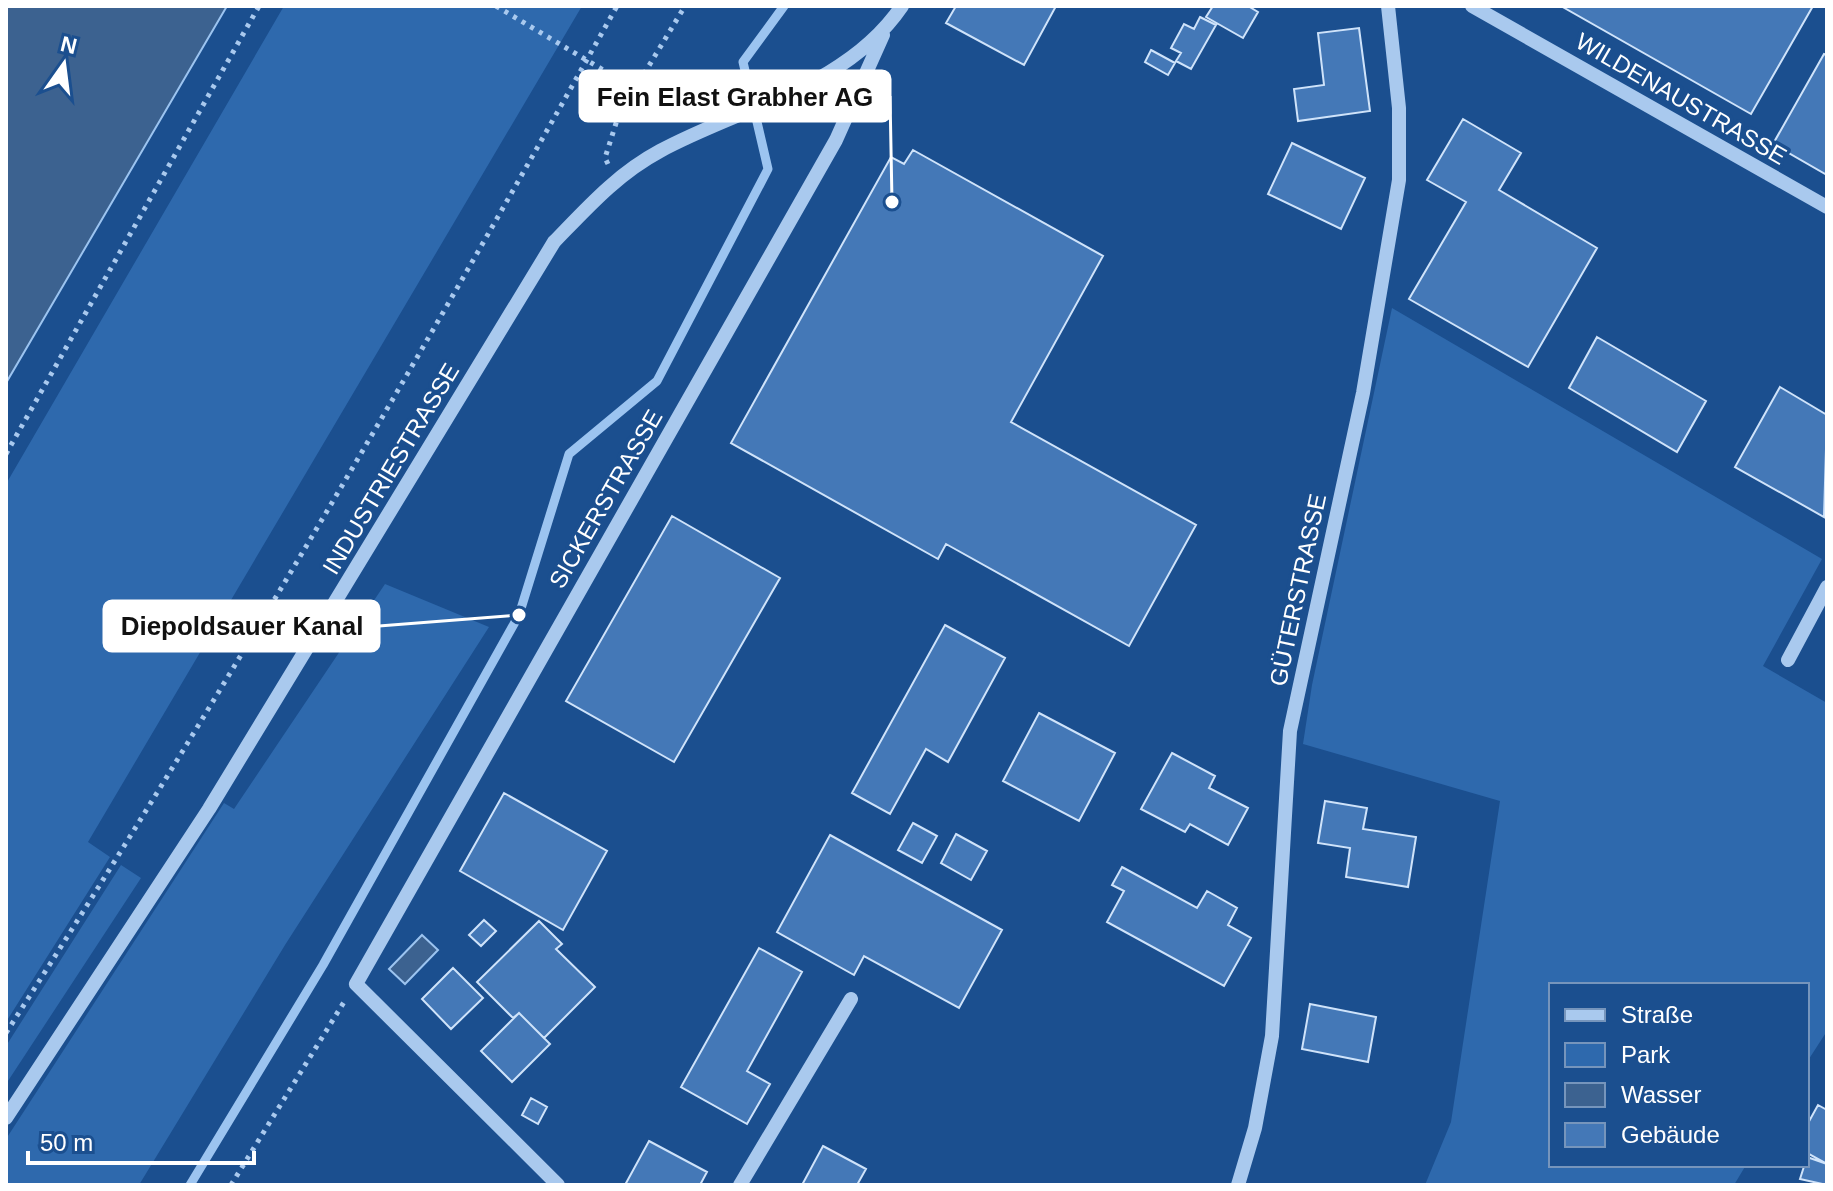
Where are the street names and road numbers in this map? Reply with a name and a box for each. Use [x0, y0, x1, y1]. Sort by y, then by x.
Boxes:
street label: WILDENAUSTRASSE [1571, 27, 1791, 170]
street label: INDUSTRIESTRASSE [317, 358, 464, 579]
street label: SICKERSTRASSE [544, 405, 668, 593]
street label: GÜTERSTRASSE [1264, 491, 1331, 689]

